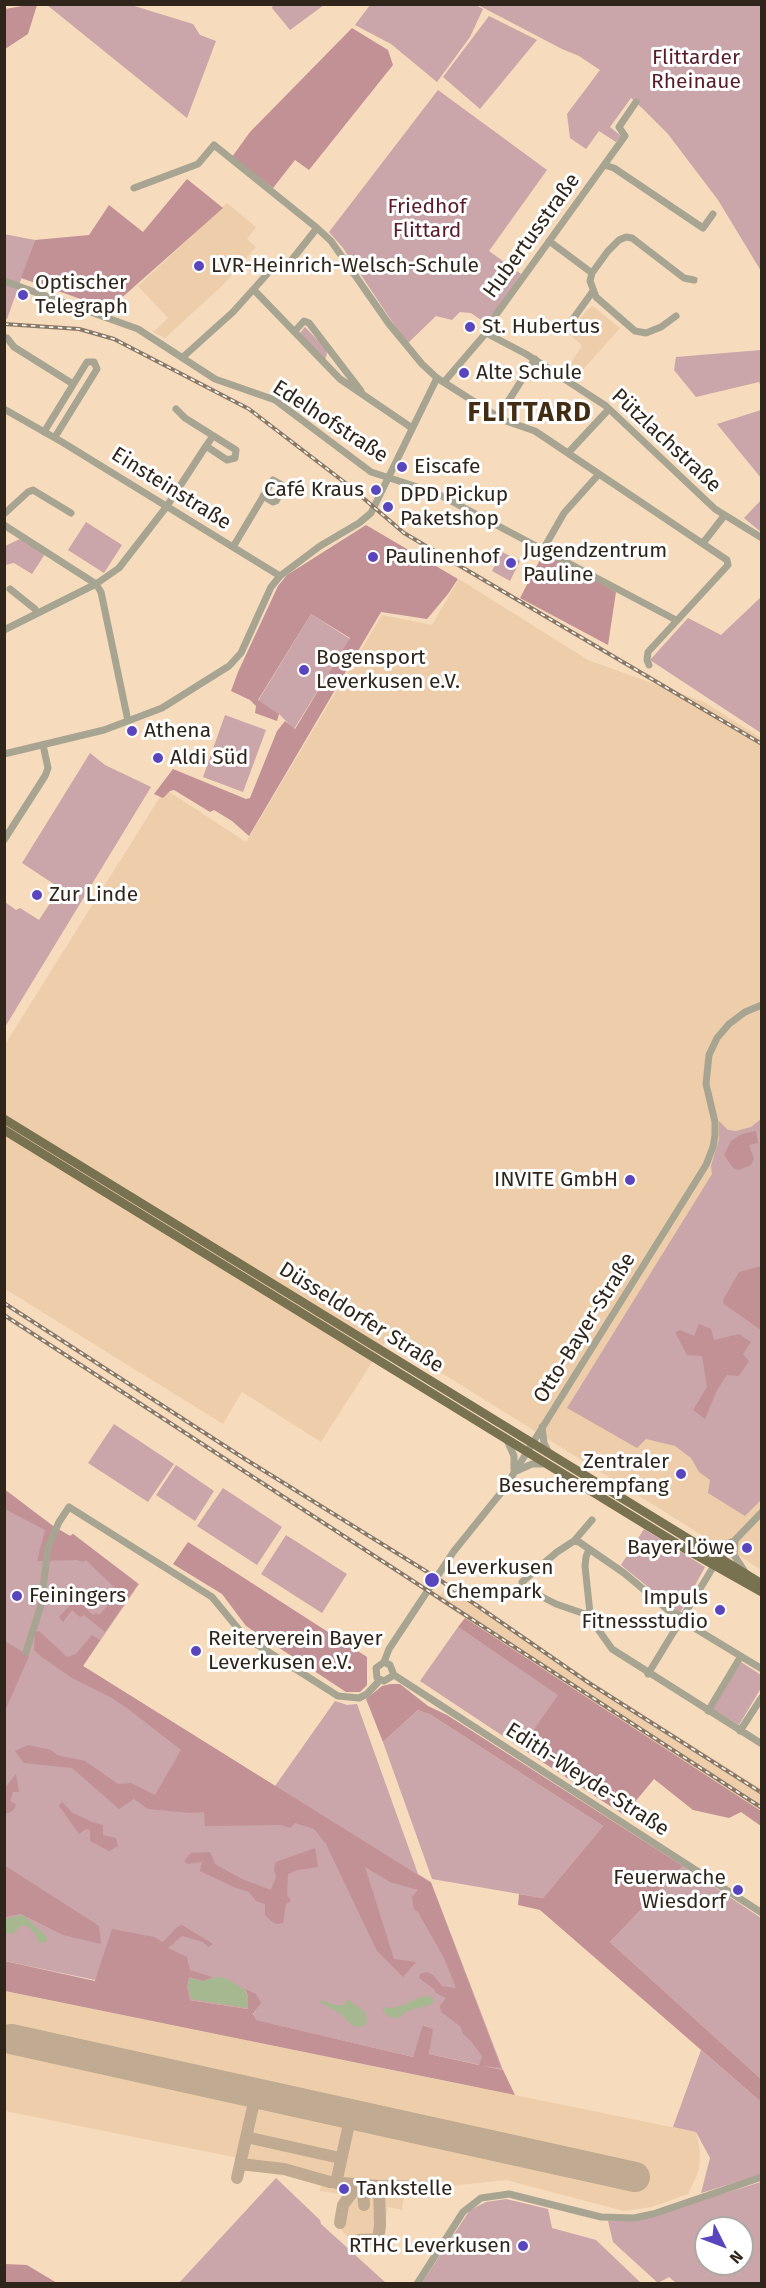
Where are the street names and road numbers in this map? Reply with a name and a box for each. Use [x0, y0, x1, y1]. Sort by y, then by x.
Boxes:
street label: Hubertusstraße [478, 169, 586, 303]
street label: Edelhofstraße [268, 375, 392, 469]
street label: Pützlachstraße [606, 384, 726, 498]
street label: Einsteinstraße [107, 442, 235, 536]
street label: Otto-Bayer-Straße [529, 1248, 641, 1408]
street label: Düsseldorfer Straße [274, 1257, 448, 1379]
street label: Edith-Weyde-Straße [501, 1718, 673, 1842]

